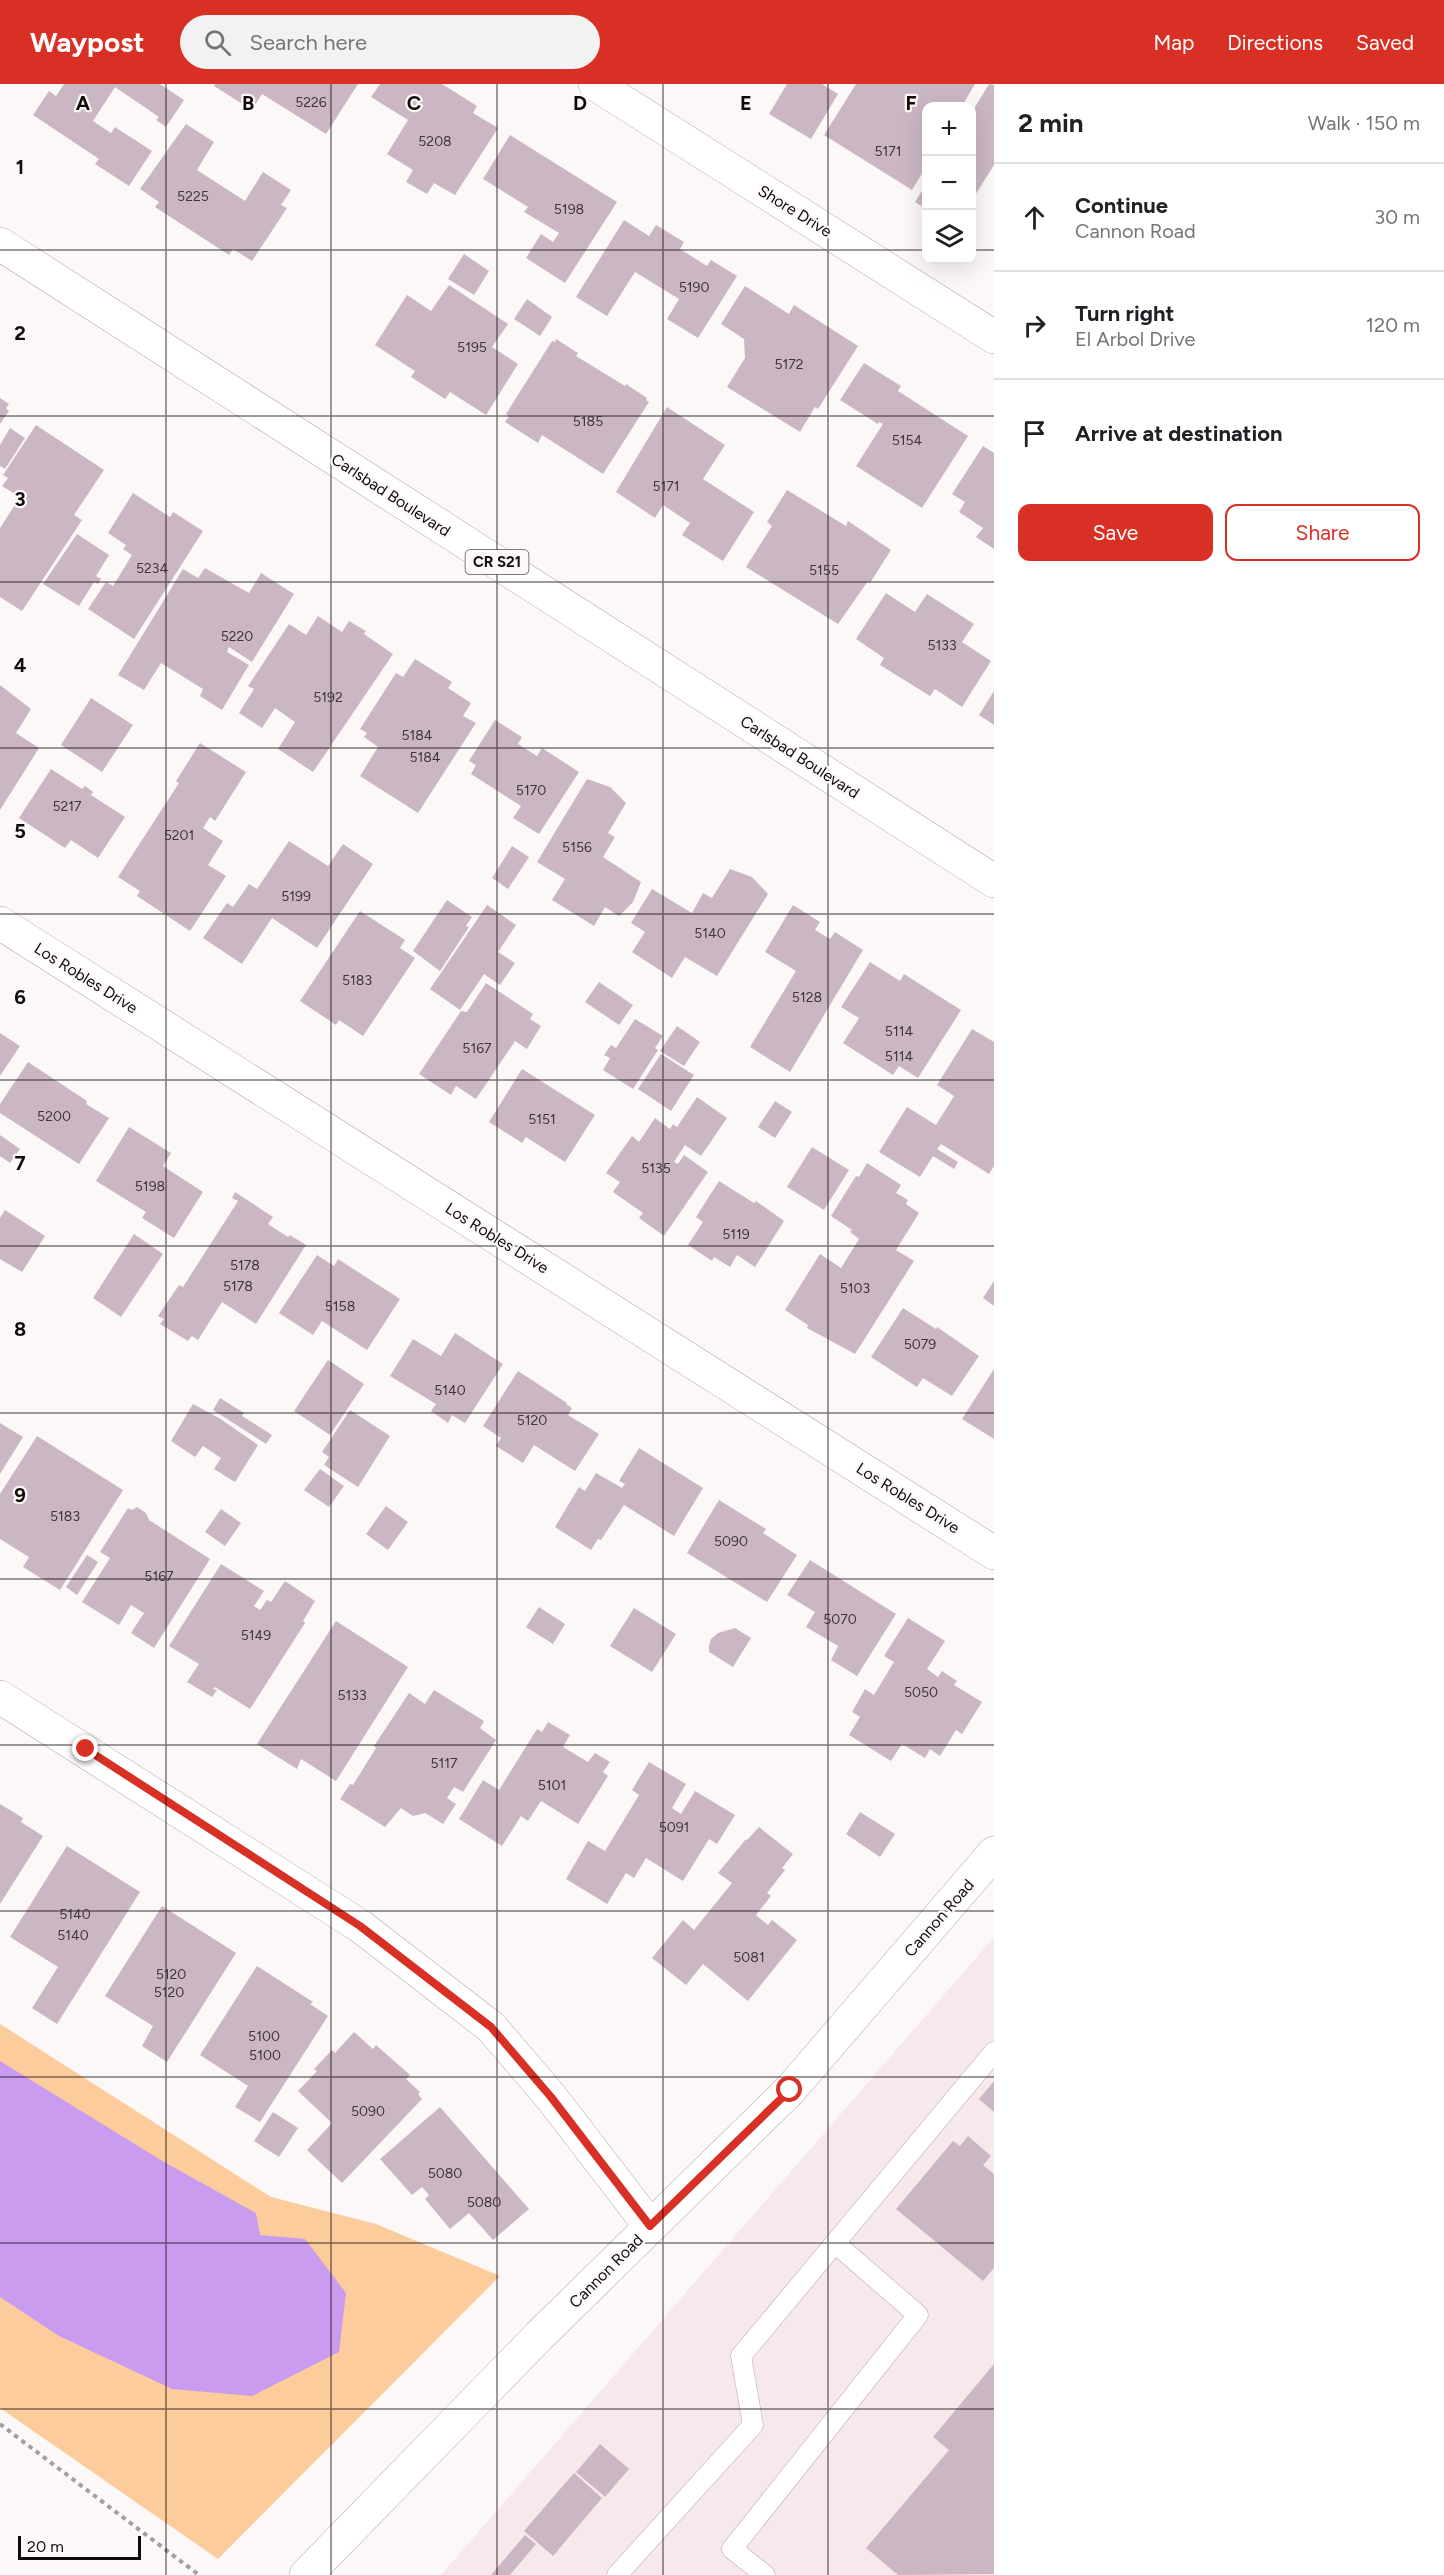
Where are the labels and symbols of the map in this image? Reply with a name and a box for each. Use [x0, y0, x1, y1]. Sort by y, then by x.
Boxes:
text: A [76, 91, 91, 115]
text: B [242, 91, 254, 115]
text: C [407, 91, 421, 115]
text: D [573, 91, 587, 115]
text: E [740, 91, 752, 115]
text: F [905, 91, 917, 115]
house number: 5226 [295, 94, 327, 111]
house number: 5208 [418, 133, 452, 150]
house number: 5171 [874, 143, 902, 160]
text: 1 [16, 155, 24, 179]
street label: Shore Drive [755, 181, 835, 241]
house number: 5225 [177, 188, 209, 205]
house number: 5198 [554, 201, 584, 218]
house number: 5190 [679, 279, 709, 296]
text: 2 [14, 321, 26, 345]
house number: 5195 [457, 339, 487, 356]
house number: 5172 [774, 356, 804, 373]
house number: 5185 [573, 413, 603, 430]
house number: 5154 [892, 432, 923, 449]
street label: Carlsbad Boulevard [328, 449, 454, 541]
house number: 5171 [652, 478, 680, 495]
text: 3 [14, 487, 26, 511]
road number: CR S21 [466, 550, 528, 574]
house number: 5234 [136, 560, 168, 577]
house number: 5155 [809, 562, 839, 579]
house number: 5220 [221, 628, 253, 645]
house number: 5133 [927, 637, 957, 654]
text: 4 [14, 653, 27, 677]
house number: 5192 [313, 689, 343, 706]
street label: Carlsbad Boulevard [737, 711, 863, 803]
house number: 5184 [401, 727, 433, 744]
house number: 5184 [409, 749, 441, 766]
house number: 5170 [516, 782, 546, 799]
house number: 5217 [52, 798, 82, 815]
text: 5 [14, 819, 26, 843]
house number: 5201 [164, 827, 194, 844]
house number: 5156 [562, 839, 592, 856]
house number: 5199 [281, 888, 311, 905]
house number: 5140 [694, 925, 726, 942]
street label: Los Robles Drive [31, 939, 141, 1018]
house number: 5183 [342, 972, 372, 989]
text: 6 [14, 985, 26, 1009]
house number: 5128 [792, 989, 822, 1006]
house number: 5114 [885, 1023, 913, 1040]
house number: 5167 [462, 1040, 492, 1057]
house number: 5114 [885, 1048, 913, 1065]
house number: 5200 [37, 1108, 71, 1125]
house number: 5151 [528, 1111, 556, 1128]
text: 7 [14, 1151, 26, 1175]
house number: 5135 [641, 1160, 671, 1177]
house number: 5198 [135, 1178, 165, 1195]
street label: Los Robles Drive [442, 1199, 552, 1278]
house number: 5119 [722, 1226, 750, 1243]
house number: 5178 [230, 1257, 260, 1274]
house number: 5178 [223, 1278, 253, 1295]
house number: 5103 [840, 1280, 870, 1297]
house number: 5158 [325, 1298, 355, 1315]
text: 8 [14, 1317, 26, 1341]
house number: 5079 [904, 1336, 936, 1353]
house number: 5140 [434, 1382, 466, 1399]
house number: 5120 [517, 1412, 547, 1429]
street label: Los Robles Drive [853, 1459, 963, 1538]
text: 9 [14, 1483, 26, 1507]
house number: 5183 [50, 1508, 80, 1525]
house number: 5090 [714, 1533, 748, 1550]
house number: 5167 [144, 1568, 174, 1585]
house number: 5070 [823, 1611, 857, 1628]
house number: 5149 [241, 1627, 271, 1644]
house number: 5050 [904, 1684, 938, 1701]
house number: 5133 [337, 1687, 367, 1704]
route end [72, 1735, 98, 1761]
house number: 5117 [430, 1755, 458, 1772]
house number: 5101 [538, 1777, 566, 1794]
house number: 5091 [659, 1819, 689, 1836]
street label: Cannon Road [900, 1875, 978, 1961]
house number: 5140 [59, 1906, 91, 1923]
house number: 5140 [57, 1927, 89, 1944]
house number: 5081 [733, 1949, 765, 1966]
house number: 5120 [156, 1966, 186, 1983]
house number: 5120 [154, 1984, 184, 2001]
house number: 5100 [248, 2028, 280, 2045]
house number: 5100 [249, 2047, 281, 2064]
route start [776, 2076, 802, 2102]
house number: 5090 [351, 2103, 385, 2120]
house number: 5080 [428, 2165, 462, 2182]
house number: 5080 [467, 2194, 501, 2211]
street label: Cannon Road [565, 2230, 647, 2312]
scale bar [18, 2533, 141, 2560]

